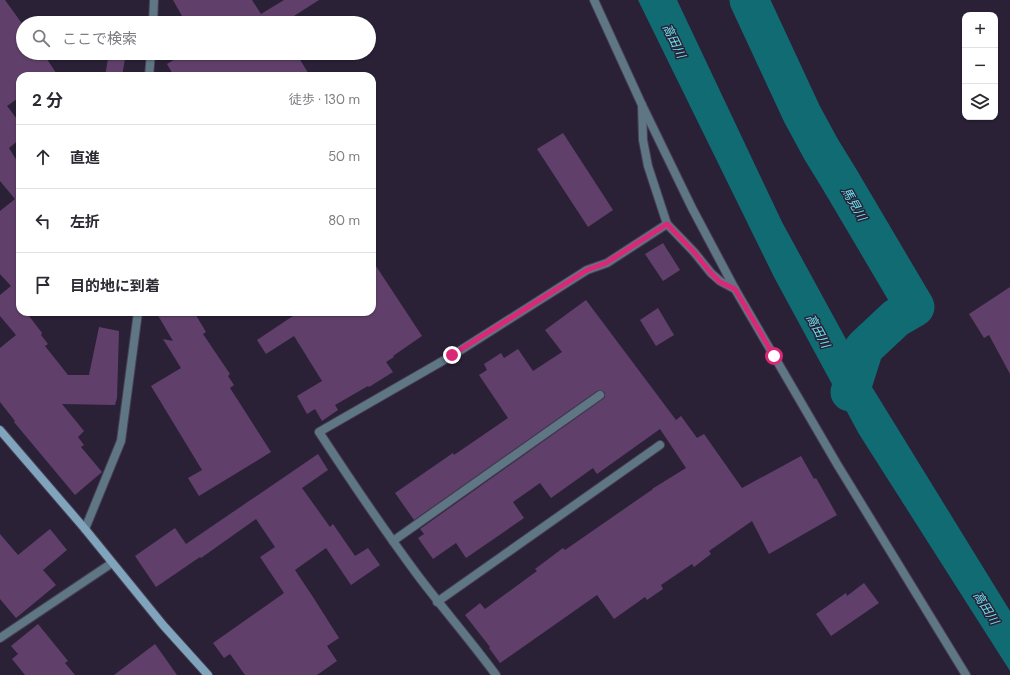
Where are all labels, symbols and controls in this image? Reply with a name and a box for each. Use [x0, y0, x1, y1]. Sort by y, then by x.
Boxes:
map controls [962, 12, 998, 120]
button: + [962, 12, 998, 48]
search box [16, 16, 376, 60]
water label: 高田川 [659, 21, 690, 62]
icon: search [30, 27, 52, 49]
text: ここで検索 [62, 29, 137, 49]
button: − [962, 48, 998, 84]
button: layers [962, 84, 998, 120]
text: 2 分 [32, 89, 63, 111]
text: 徒歩 · 130 m [289, 91, 360, 108]
icon: ahead [32, 146, 54, 168]
text: 直進 [70, 148, 100, 168]
text: 50 m [328, 148, 360, 165]
water label: 馬見川 [838, 184, 871, 225]
icon: left [32, 210, 54, 232]
text: 左折 [70, 212, 100, 232]
text: 80 m [328, 212, 360, 229]
icon: arrive [32, 274, 54, 296]
text: 目的地に到着 [70, 276, 160, 296]
water label: 高田川 [802, 311, 834, 352]
route end [443, 346, 461, 364]
route start [765, 347, 783, 365]
water label: 高田川 [970, 588, 1003, 629]

